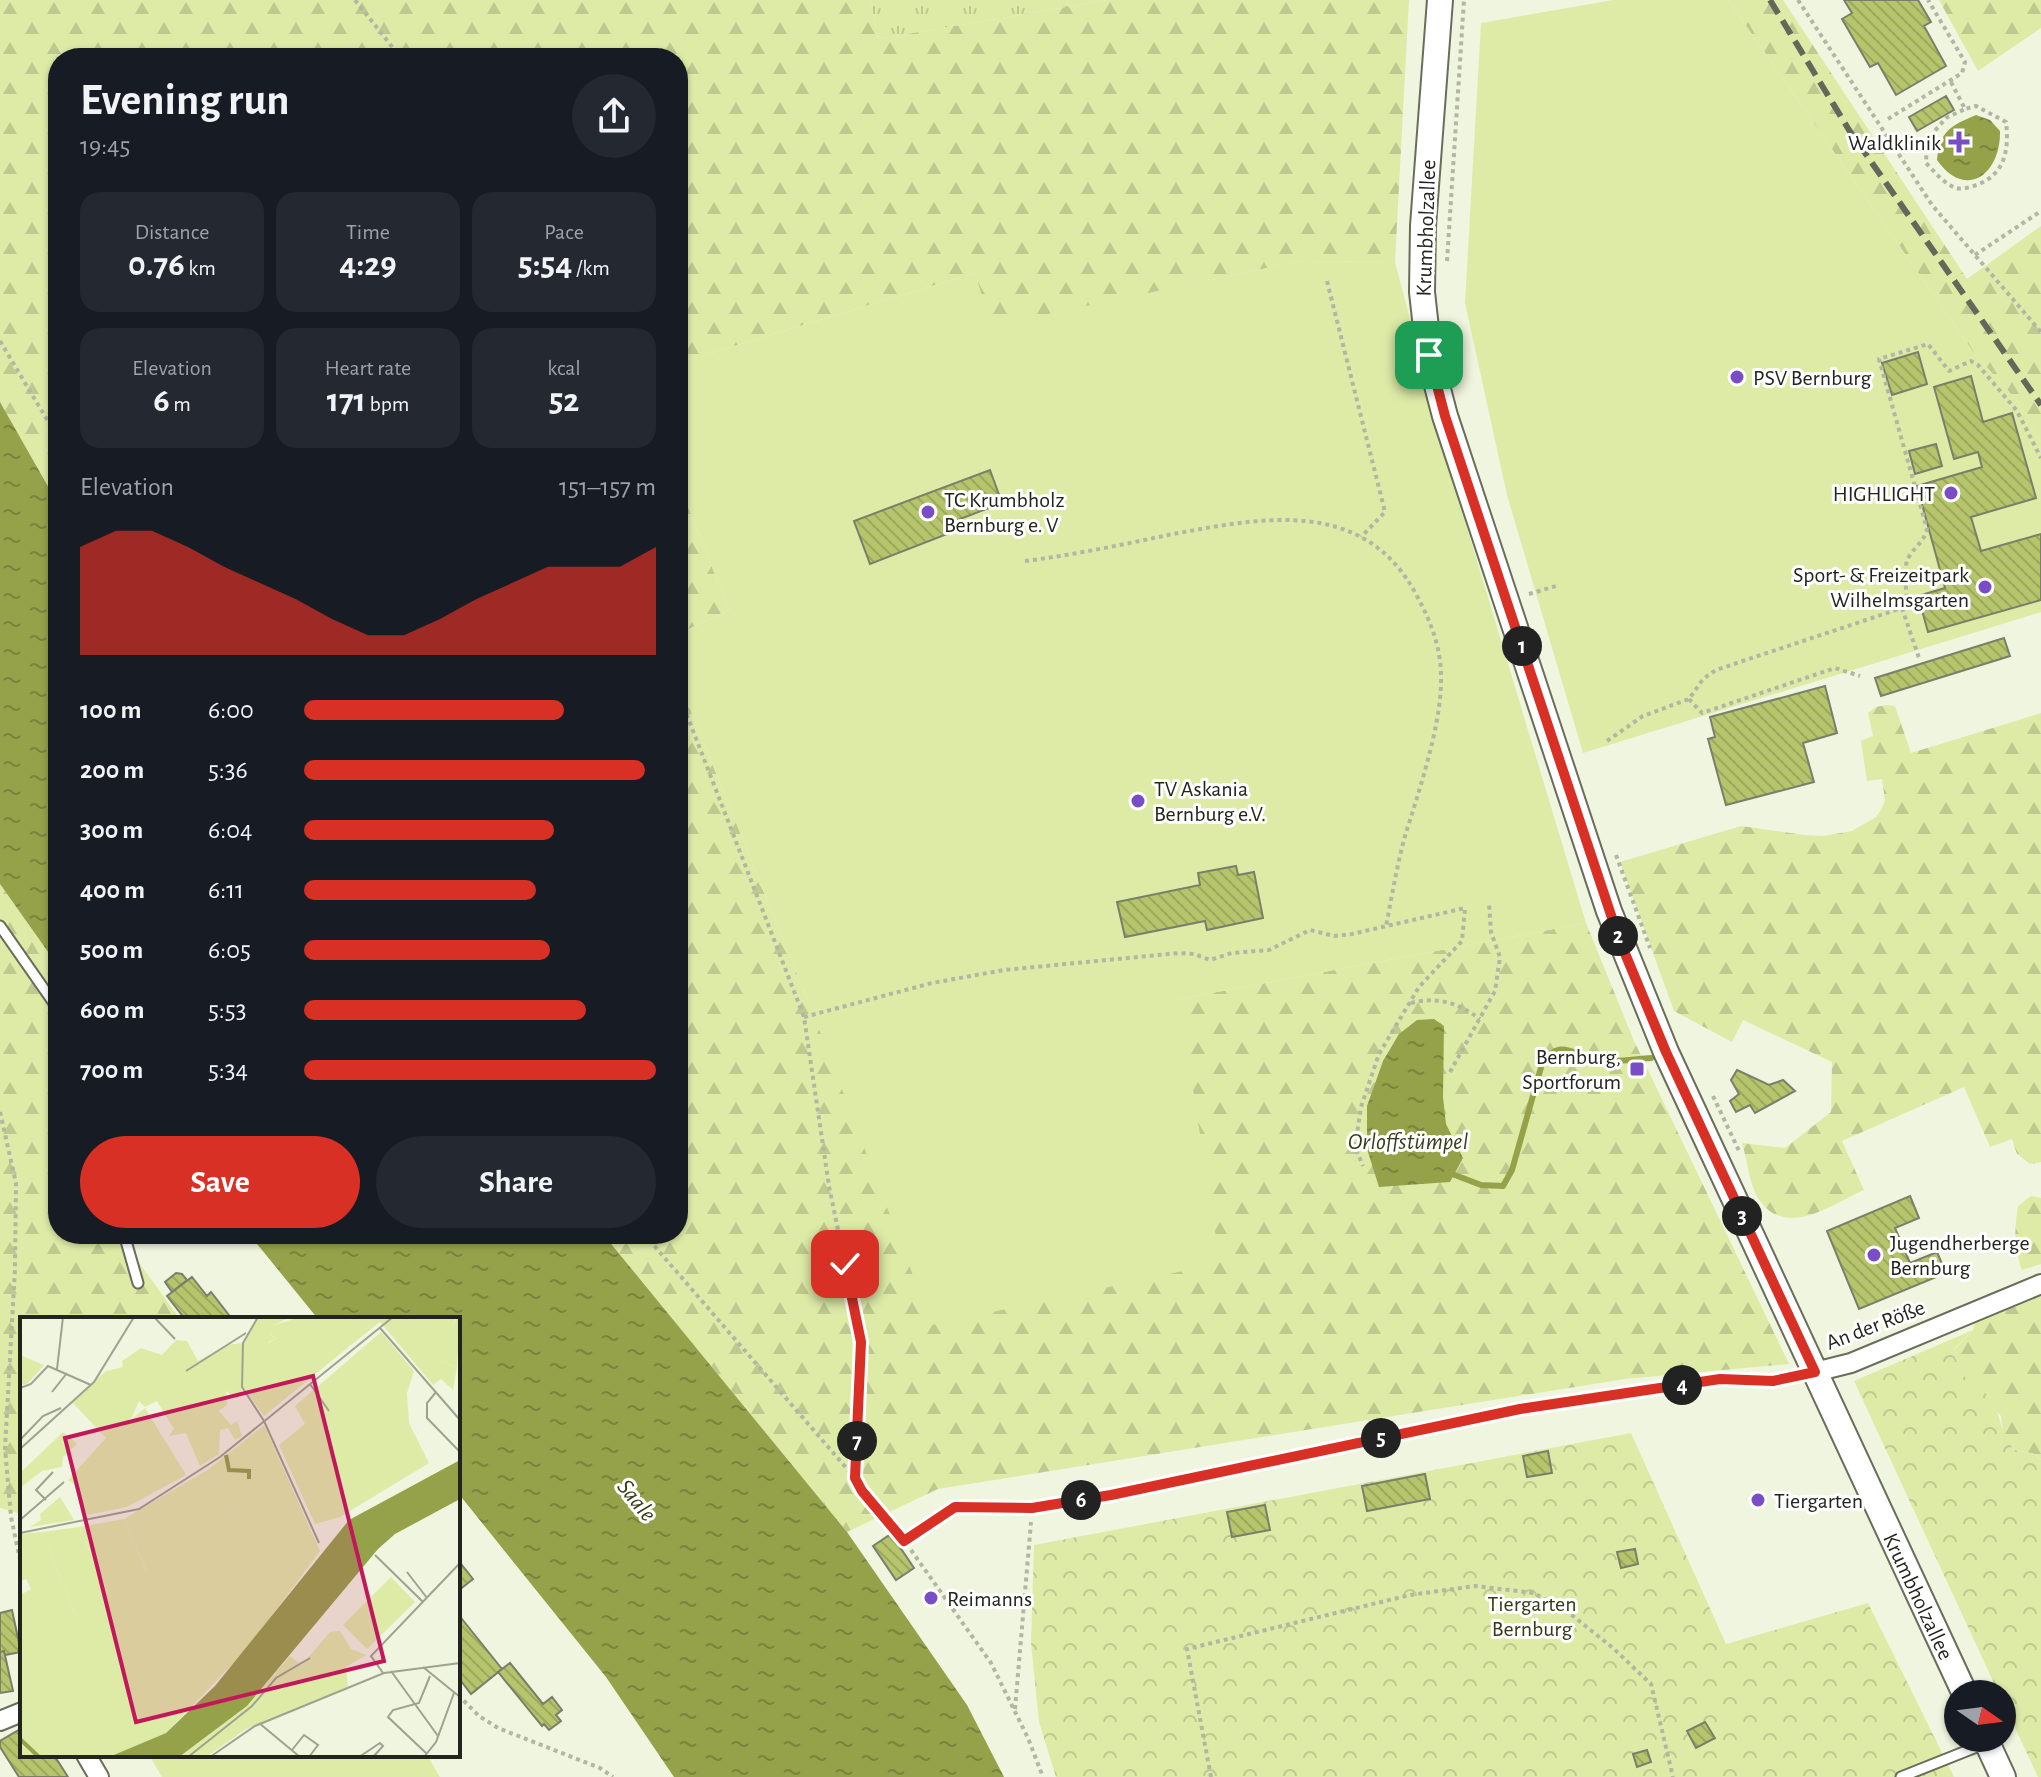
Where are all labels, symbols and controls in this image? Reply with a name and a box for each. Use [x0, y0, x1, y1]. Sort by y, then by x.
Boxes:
button: share [572, 74, 656, 158]
text: Evening run [80, 79, 289, 123]
marker: Waldklinik [1948, 131, 1970, 153]
place label: Waldklinik [1848, 132, 1941, 154]
text: 19:45 [80, 133, 131, 159]
street label: Krumbholzallee [1413, 159, 1439, 297]
text: Distance [135, 221, 209, 243]
text: Time [346, 221, 390, 243]
text: Pace [544, 221, 584, 243]
text: 0.76 [128, 248, 185, 282]
text: 4:29 [339, 248, 397, 282]
text: 5:54 [518, 248, 572, 282]
text: km [185, 257, 216, 279]
text: /km [572, 257, 610, 279]
pin [1395, 321, 1463, 389]
icon: arrive [1407, 333, 1451, 377]
text: Elevation [132, 357, 212, 379]
text: Heart rate [325, 357, 411, 379]
text: kcal [547, 357, 581, 379]
place label: PSV Bernburg [1753, 367, 1871, 389]
marker: PSV Bernburg [1728, 368, 1746, 386]
text: 6 [153, 384, 170, 418]
text: 171 [327, 384, 366, 418]
text: 52 [549, 384, 579, 418]
text: m [170, 393, 191, 415]
text: bpm [366, 393, 409, 415]
text: Elevation [80, 474, 174, 500]
text: 151–157 m [559, 474, 656, 500]
place label: HIGHLIGHT [1833, 483, 1935, 505]
marker: HIGHLIGHT [1942, 484, 1960, 502]
place label: TC Krumbholz Bernburg e. V [944, 489, 1065, 536]
marker: TC Krumbholz Bernburg e. V [919, 503, 937, 521]
place label: Sport- & Freizeitpark Wilhelmsgarten [1793, 564, 1969, 611]
marker: Sport- & Freizeitpark Wilhelmsgarten [1976, 578, 1994, 596]
pin: 1 [1502, 626, 1542, 666]
text: 1 [1518, 635, 1526, 657]
text: 100 m [80, 697, 141, 723]
text: 6:00 [208, 697, 254, 723]
text: 200 m [80, 757, 144, 783]
text: 5:36 [208, 757, 248, 783]
place label: TV Askania Bernburg e.V. [1154, 778, 1266, 825]
marker: TV Askania Bernburg e.V. [1129, 792, 1147, 810]
text: 300 m [80, 817, 143, 843]
text: 6:04 [208, 817, 252, 843]
text: 400 m [80, 877, 145, 903]
text: 6:11 [208, 877, 244, 903]
pin: 2 [1598, 916, 1638, 956]
text: 2 [1613, 925, 1623, 947]
text: 500 m [80, 937, 143, 963]
text: 6:05 [208, 937, 251, 963]
text: 600 m [80, 997, 145, 1023]
text: 5:53 [208, 997, 246, 1023]
place label: Bernburg, Sportforum [1522, 1046, 1621, 1093]
text: 700 m [80, 1057, 143, 1083]
text: 5:34 [208, 1057, 248, 1083]
marker: Bernburg, Sportforum [1628, 1060, 1646, 1078]
water label: Orloffstümpel [1348, 1130, 1468, 1154]
button: Save [80, 1136, 360, 1228]
button: Share [376, 1136, 656, 1228]
pin: 3 [1722, 1196, 1762, 1236]
text: 3 [1737, 1205, 1747, 1227]
pin [811, 1230, 879, 1298]
place label: Jugendherberge Bernburg [1890, 1232, 2030, 1279]
icon: check [823, 1242, 867, 1286]
marker: Jugendherberge Bernburg [1865, 1246, 1883, 1264]
street label: An der Röße [1823, 1296, 1928, 1354]
inset map [20, 1317, 460, 1757]
pin: 4 [1662, 1365, 1702, 1405]
text: 4 [1676, 1374, 1688, 1396]
pin: 5 [1361, 1418, 1401, 1458]
pin: 7 [837, 1421, 877, 1461]
text: 5 [1376, 1427, 1386, 1449]
text: 7 [852, 1430, 862, 1452]
water label: Saale [612, 1475, 660, 1526]
pin: 6 [1061, 1480, 1101, 1520]
text: 6 [1076, 1489, 1086, 1511]
place label: Tiergarten [1774, 1490, 1863, 1512]
marker: Tiergarten [1749, 1491, 1767, 1509]
street label: Krumbholzallee [1879, 1530, 1957, 1663]
place label: Reimanns [947, 1588, 1032, 1610]
marker: Reimanns [922, 1589, 940, 1607]
park label: Tiergarten Bernburg [1487, 1593, 1577, 1640]
north arrow [1944, 1680, 2016, 1752]
map controls [1944, 1680, 2016, 1752]

